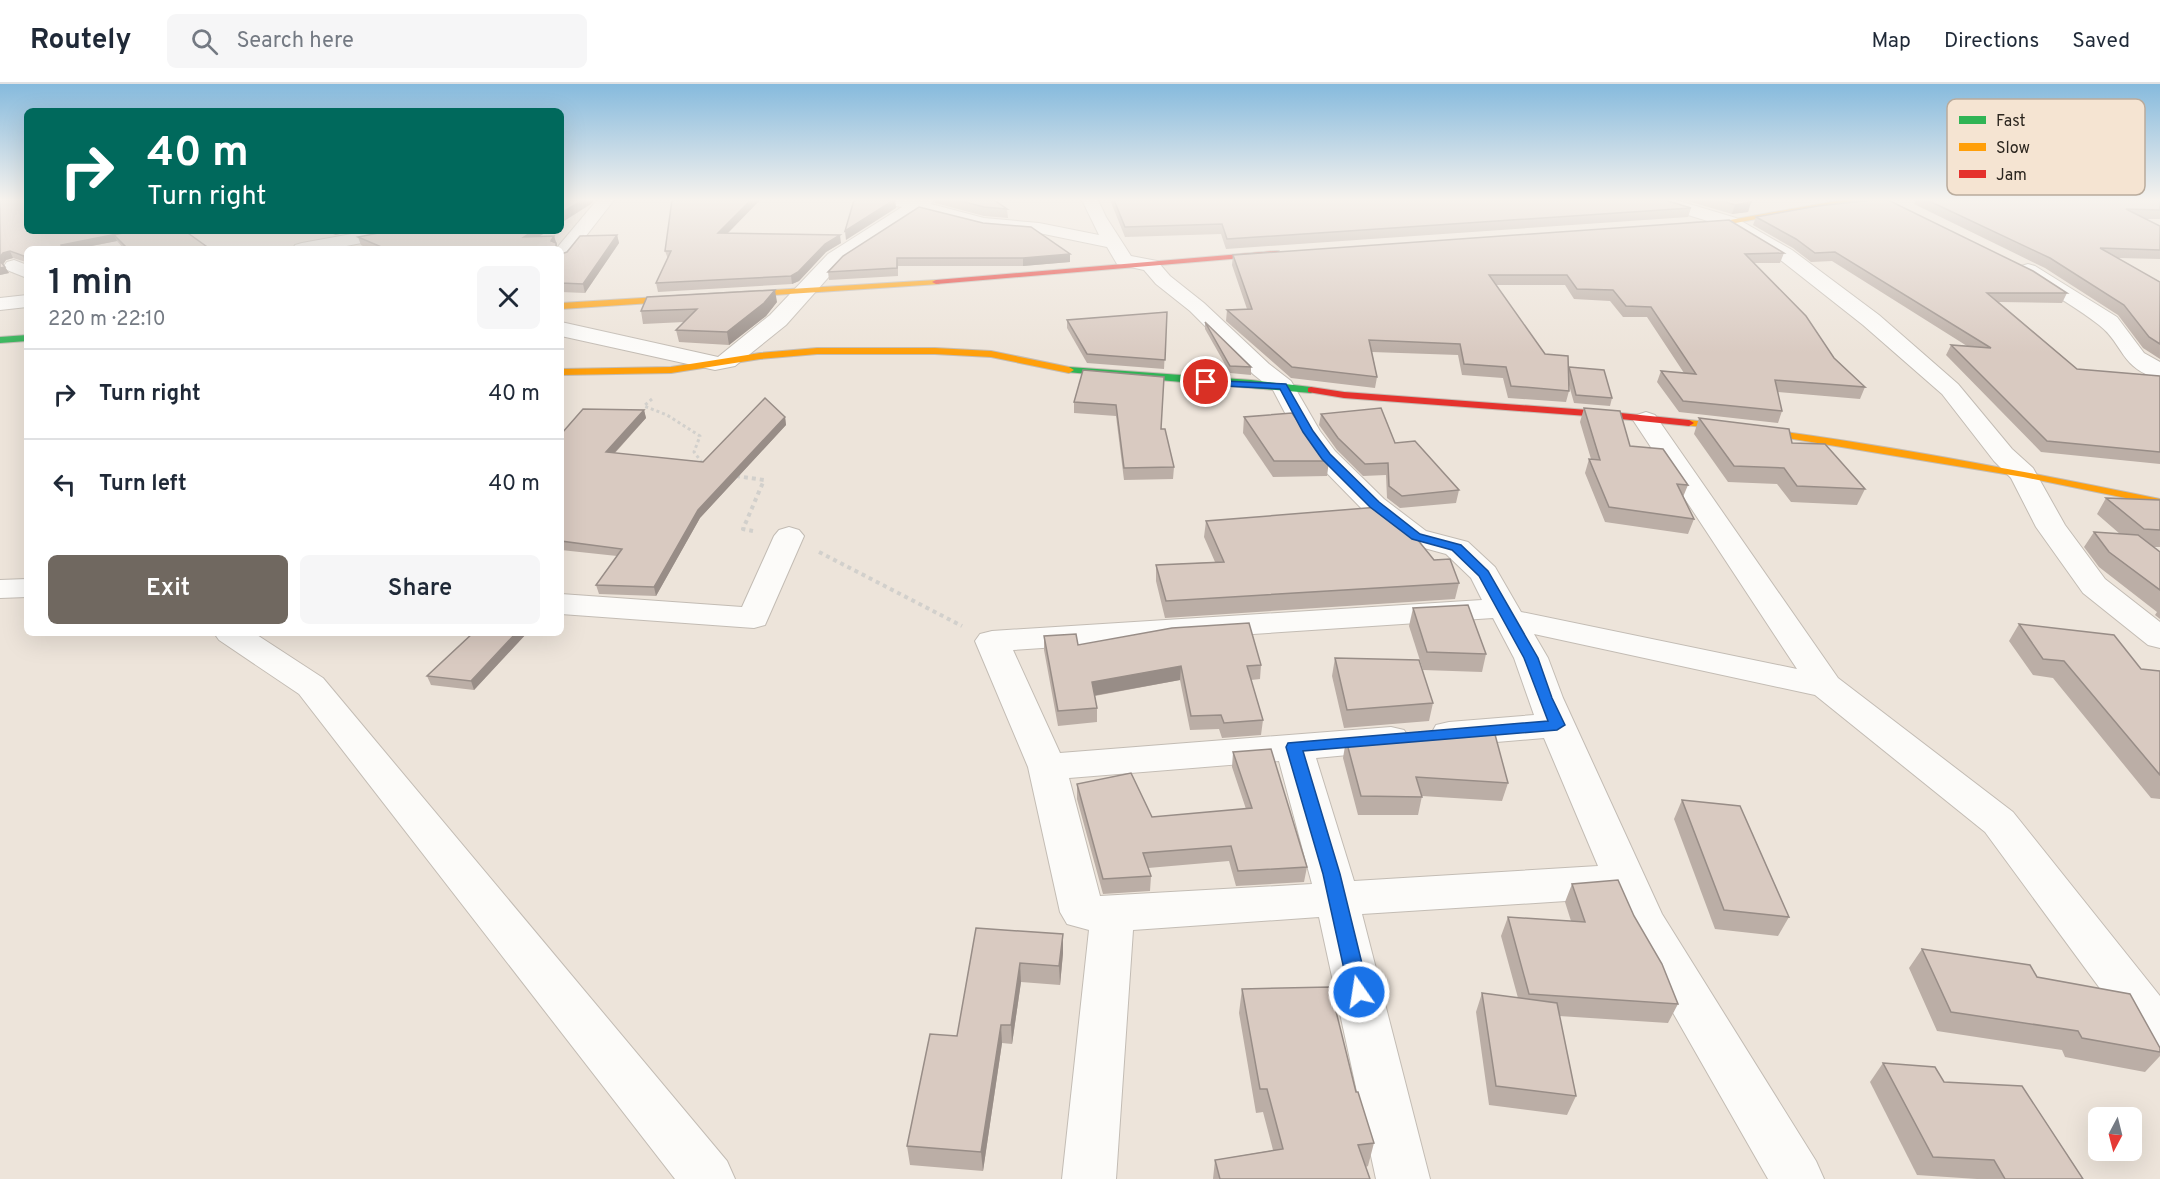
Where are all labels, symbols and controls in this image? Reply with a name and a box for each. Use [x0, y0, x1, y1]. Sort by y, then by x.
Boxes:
search box [167, 14, 587, 68]
text: Routely [30, 23, 131, 59]
icon: search [188, 25, 221, 58]
text: Search here [236, 28, 354, 55]
text: Map [1871, 28, 1911, 55]
text: Directions [1944, 28, 2039, 55]
text: Saved [2072, 28, 2130, 55]
legend [1947, 99, 2145, 195]
text: Fast [1996, 112, 2026, 132]
text: 40 m [147, 128, 249, 181]
icon: right [48, 132, 126, 210]
text: Slow [1996, 139, 2030, 159]
text: Jam [1996, 166, 2027, 186]
text: Turn right [147, 180, 266, 214]
text: 1 min [48, 261, 133, 307]
button: close [477, 266, 540, 329]
text: 220 m · 22:10 [48, 307, 166, 333]
pin [1180, 356, 1231, 407]
icon: arrive [1189, 365, 1222, 398]
icon: right [48, 378, 81, 411]
text: Turn right [99, 381, 201, 408]
text: 40 m [488, 381, 540, 408]
icon: left [48, 468, 81, 501]
text: Turn left [99, 471, 187, 498]
text: 40 m [488, 471, 540, 498]
button: Exit [48, 555, 288, 624]
button: Share [300, 555, 540, 624]
position arrow [1327, 960, 1391, 1024]
north arrow [2088, 1107, 2142, 1161]
map controls [2088, 1107, 2142, 1161]

